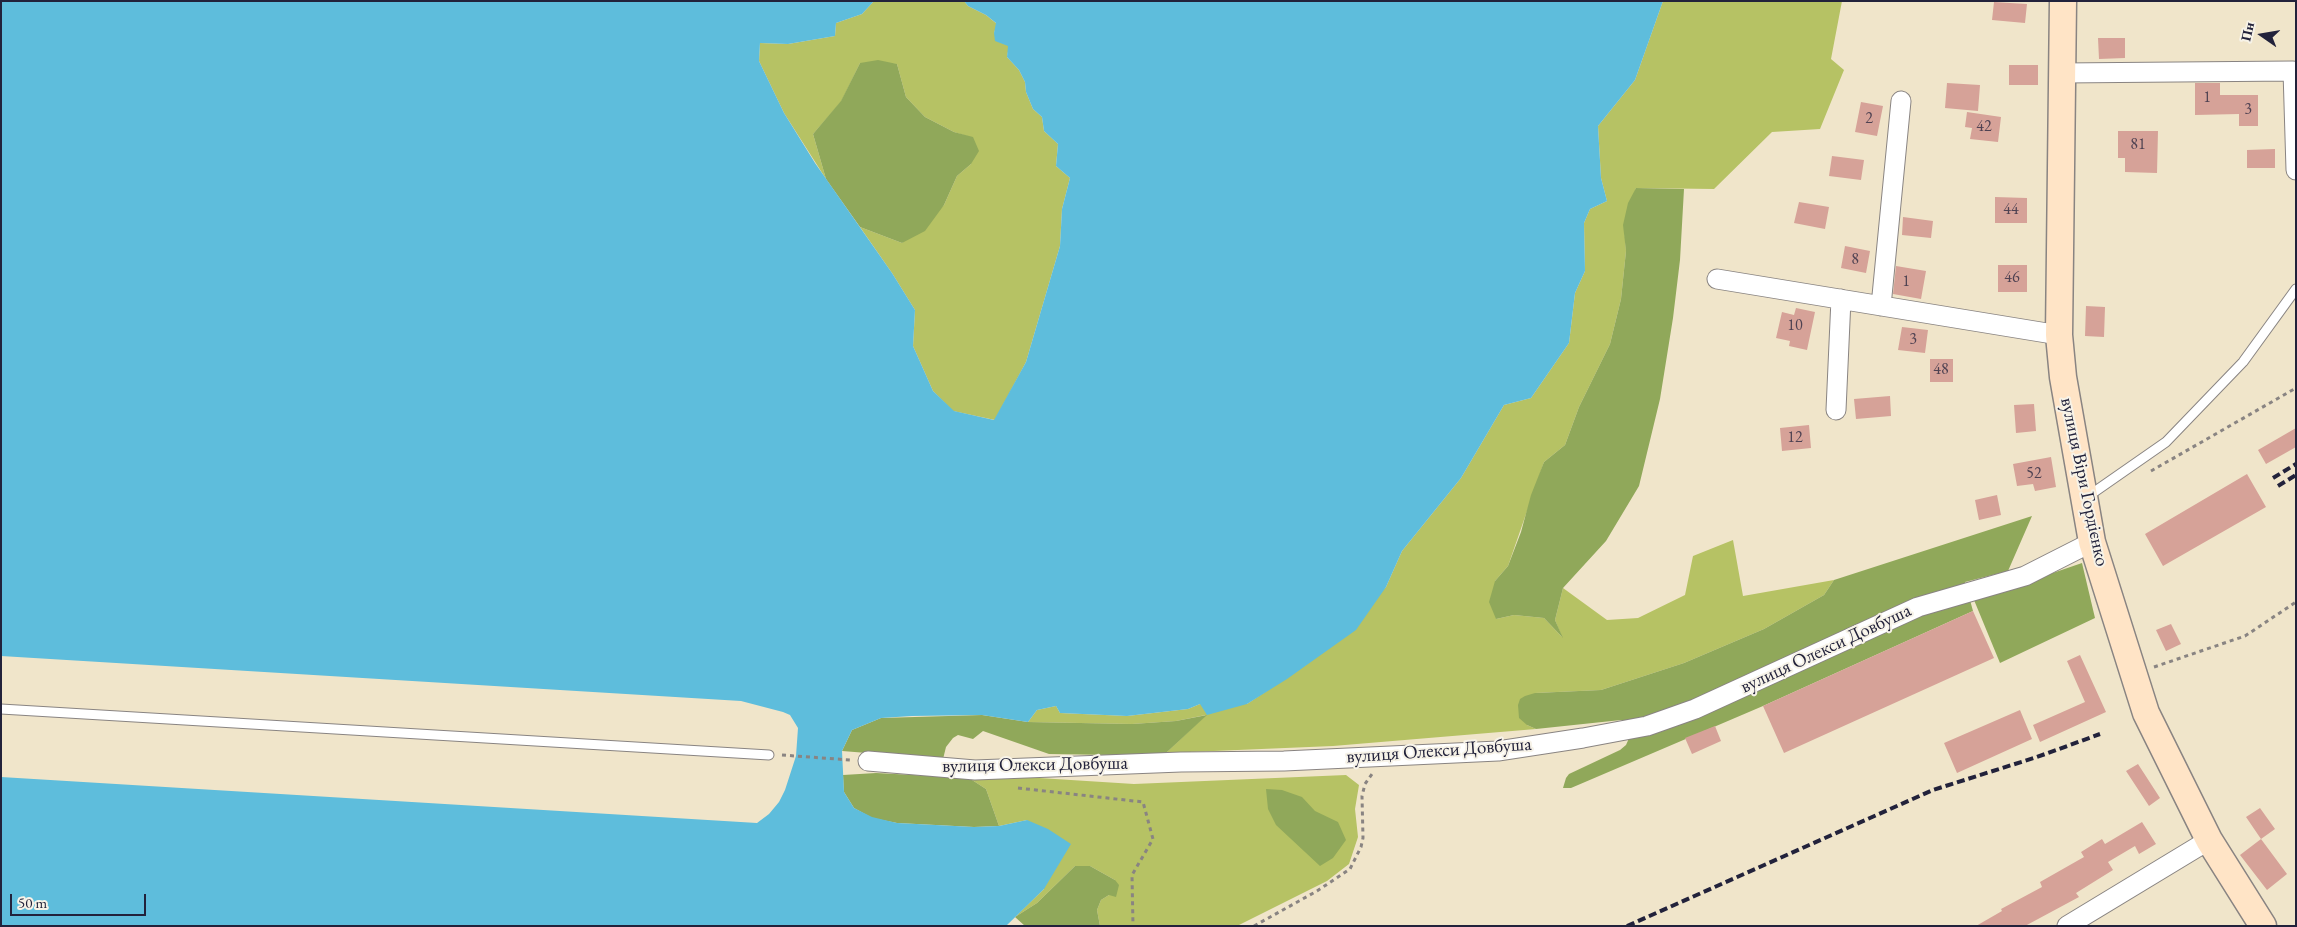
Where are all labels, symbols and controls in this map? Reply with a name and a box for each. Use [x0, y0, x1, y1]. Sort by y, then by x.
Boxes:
north arrow [2237, 10, 2287, 60]
text: Пн [2236, 20, 2258, 43]
house number: 1 [2203, 88, 2211, 108]
house number: 3 [2244, 100, 2252, 120]
house number: 2 [1865, 109, 1873, 129]
house number: 42 [1976, 117, 1992, 137]
house number: 81 [2130, 135, 2146, 155]
house number: 44 [2003, 200, 2019, 220]
house number: 8 [1851, 250, 1859, 270]
house number: 46 [2004, 268, 2020, 288]
house number: 1 [1902, 272, 1910, 292]
house number: 10 [1787, 316, 1803, 336]
house number: 3 [1909, 330, 1917, 350]
house number: 48 [1933, 360, 1949, 380]
street label: вулиця Віри Гордієнко [2055, 395, 2113, 569]
house number: 12 [1787, 428, 1803, 448]
house number: 52 [2026, 464, 2042, 484]
street label: вулиця Олекси Довбуша [1737, 599, 1915, 699]
street label: вулиця Олекси Довбуша [1346, 733, 1532, 769]
street label: вулиця Олекси Довбуша [942, 752, 1128, 778]
scale bar [12, 884, 149, 916]
text: 50 m [18, 893, 47, 912]

